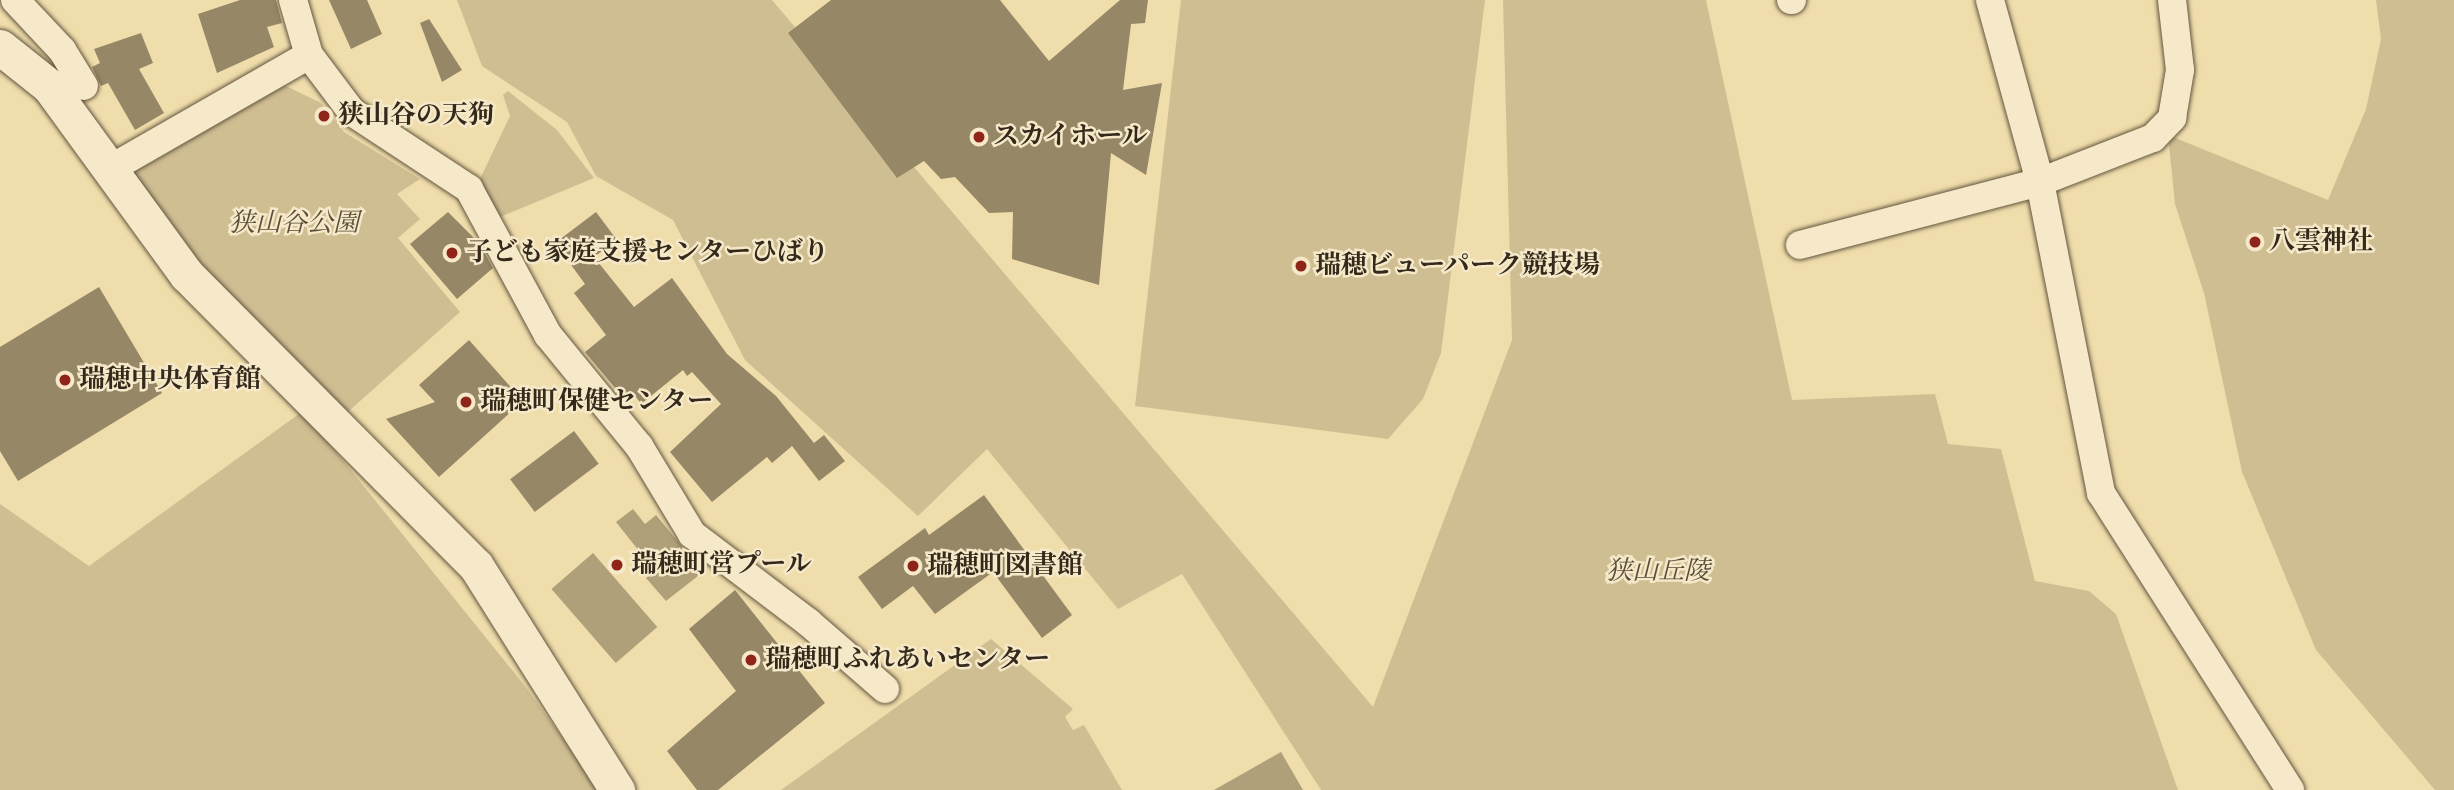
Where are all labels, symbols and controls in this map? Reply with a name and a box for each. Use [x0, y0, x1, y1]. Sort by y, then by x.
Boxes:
place label: 狭山谷の天狗 [338, 100, 494, 132]
marker: 狭山谷の天狗 [316, 108, 332, 124]
place label: スカイホール [993, 121, 1149, 153]
marker: スカイホール [971, 129, 987, 145]
park label: 狭山谷公園 [229, 208, 359, 240]
place label: 八雲神社 [2269, 226, 2373, 258]
marker: 八雲神社 [2247, 234, 2263, 250]
place label: 子ども家庭支援センターひばり [466, 237, 830, 269]
marker: 子ども家庭支援センターひばり [444, 245, 460, 261]
place label: 瑞穂ビューパーク競技場 [1315, 250, 1601, 282]
marker: 瑞穂ビューパーク競技場 [1293, 258, 1309, 274]
place label: 瑞穂中央体育館 [79, 364, 261, 396]
marker: 瑞穂中央体育館 [57, 372, 73, 388]
place label: 瑞穂町保健センター [480, 386, 714, 418]
marker: 瑞穂町保健センター [458, 394, 474, 410]
place label: 瑞穂町営プール [631, 549, 812, 581]
place label: 瑞穂町図書館 [927, 550, 1083, 582]
park label: 狭山丘陵 [1606, 556, 1710, 588]
marker: 瑞穂町営プール [609, 557, 625, 573]
marker: 瑞穂町図書館 [905, 558, 921, 574]
place label: 瑞穂町ふれあいセンター [765, 644, 1051, 676]
marker: 瑞穂町ふれあいセンター [743, 652, 759, 668]

